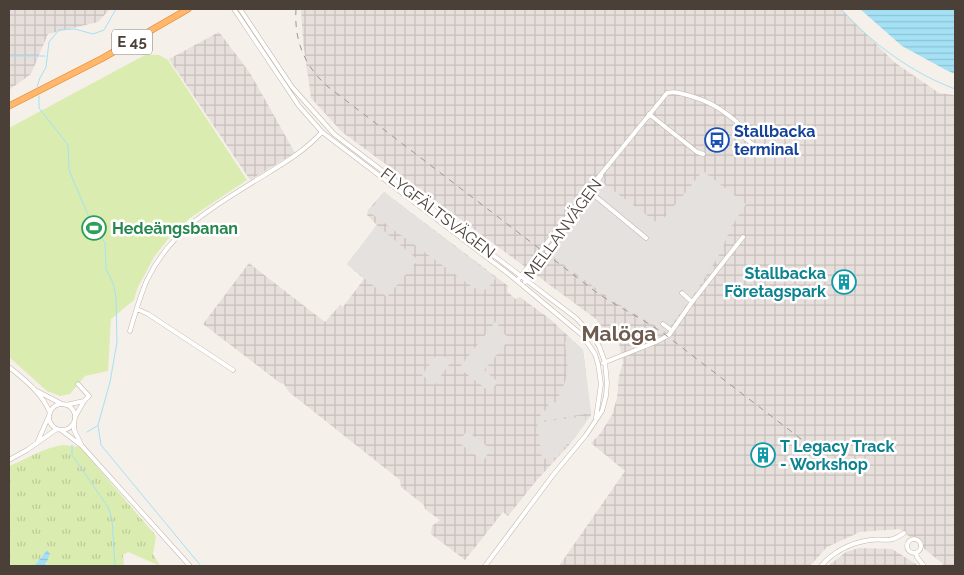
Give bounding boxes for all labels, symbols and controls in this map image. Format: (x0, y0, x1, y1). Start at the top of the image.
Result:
road number: E 45 (112, 30, 152, 54)
place label: Stallbacka terminal (734, 122, 815, 159)
bus stop icon: Stallbacka terminal (704, 127, 730, 153)
street label: FLYGFÄLTSVÄGEN (377, 163, 499, 262)
street label: MELLANVÄGEN (519, 174, 606, 283)
sports icon: Hedeängsbanan (81, 215, 107, 241)
place label: Hedeängsbanan (112, 219, 238, 238)
place label: Stallbacka Företagspark (724, 264, 826, 301)
building icon: Stallbacka Företagspark (831, 269, 857, 295)
district label: Malöga (582, 321, 656, 346)
place label: T Legacy Track - Workshop (780, 437, 895, 474)
building icon: T Legacy Track - Workshop (750, 442, 776, 468)

